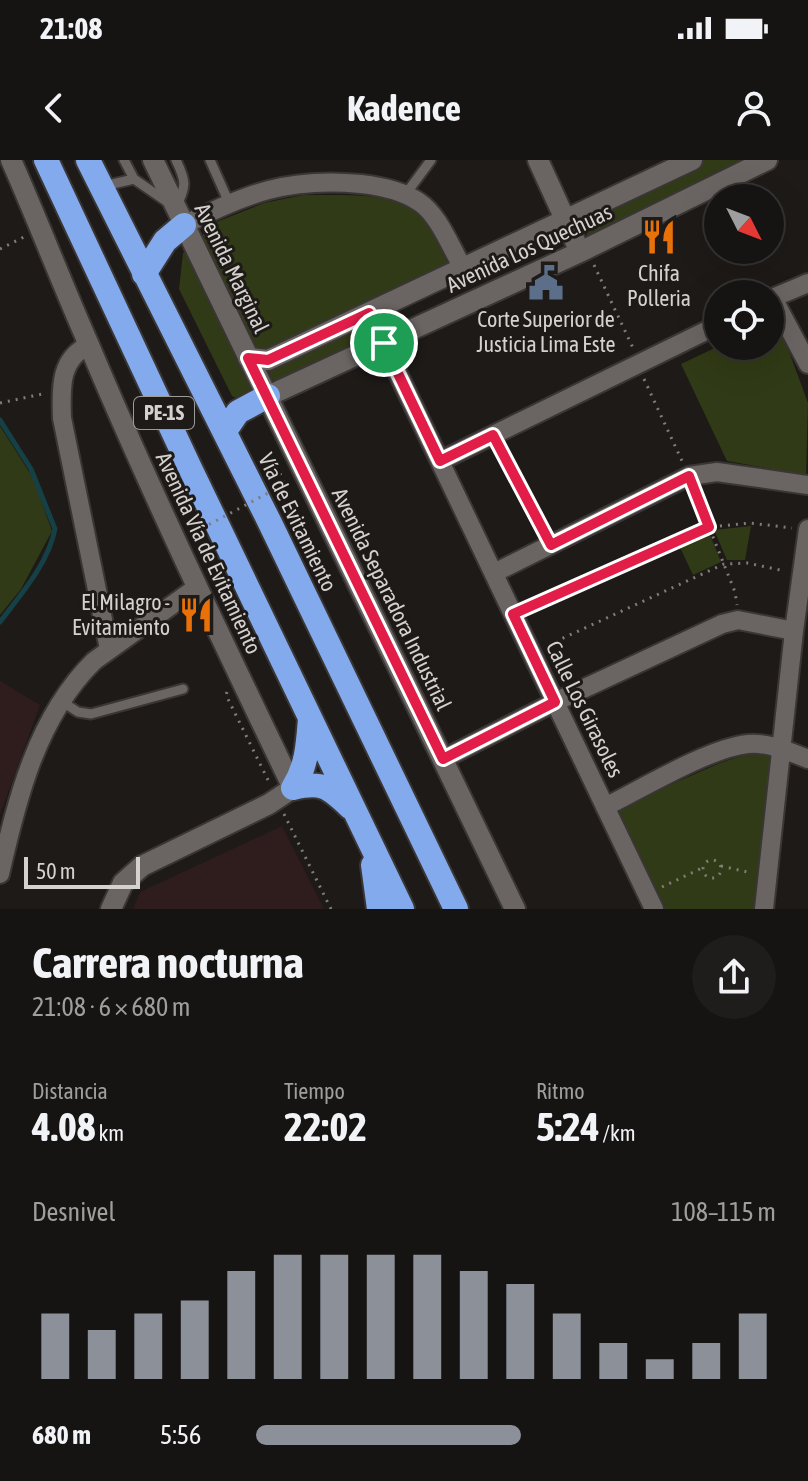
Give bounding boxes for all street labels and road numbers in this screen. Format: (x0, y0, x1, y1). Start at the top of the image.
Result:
street label: Avenida Los Quechuas (442, 198, 616, 298)
street label: Avenida Marginal (189, 199, 275, 337)
road number: PE-1S (134, 397, 194, 429)
street label: Avenida Vía de Evitamiento (151, 448, 267, 658)
street label: Vía de Evitamiento (253, 449, 343, 595)
street label: Avenida Separadora Industrial (327, 484, 457, 715)
street label: Calle Los Girasoles (541, 636, 629, 782)

